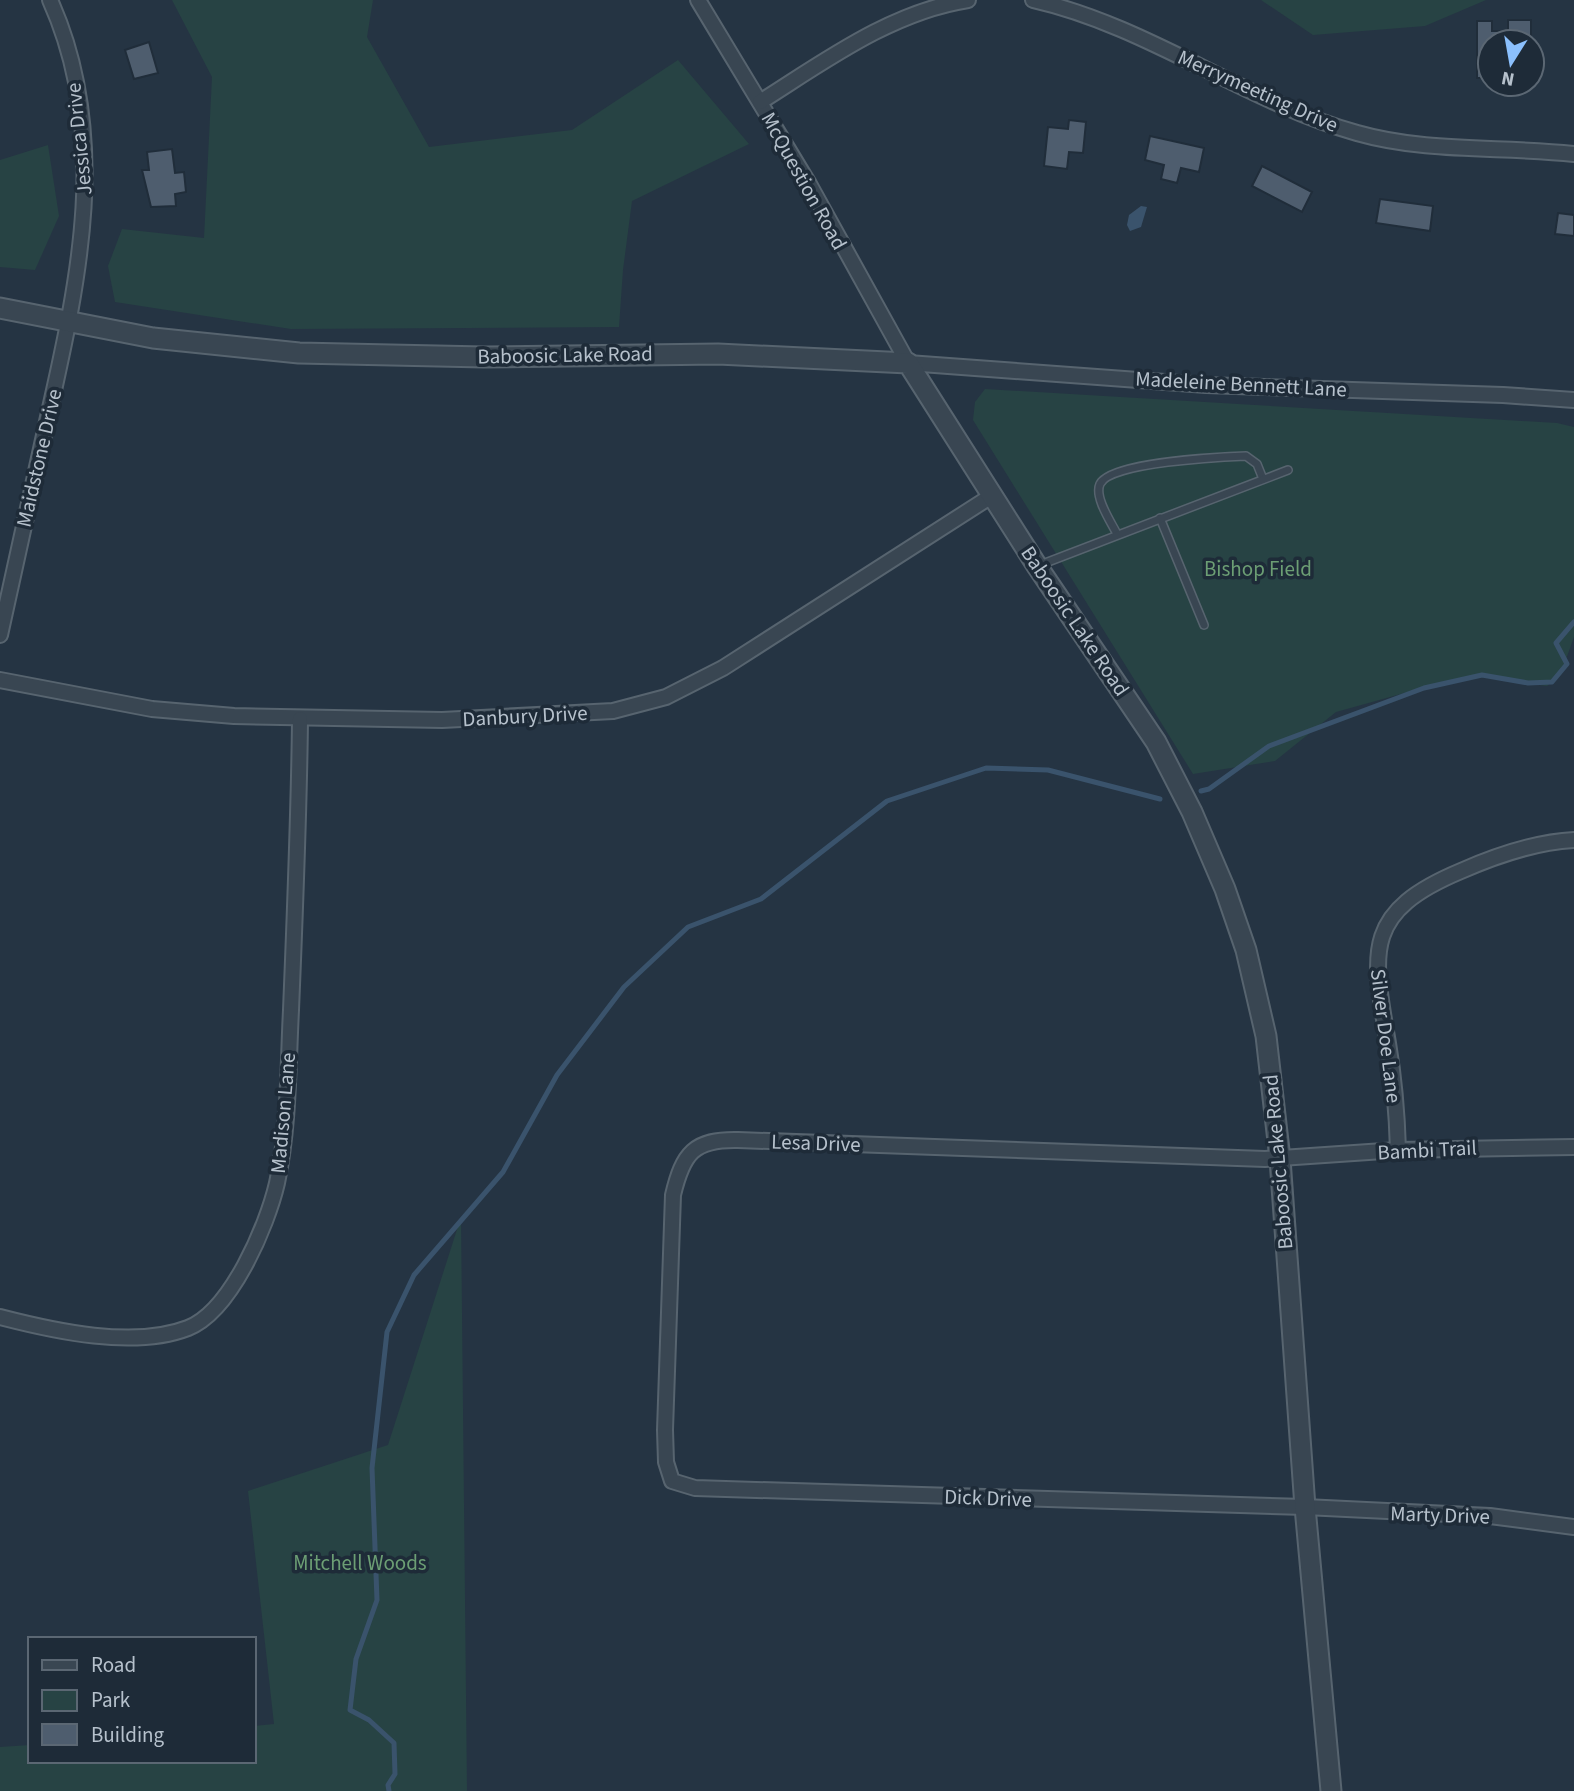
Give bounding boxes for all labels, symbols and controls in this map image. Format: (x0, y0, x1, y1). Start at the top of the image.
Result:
north arrow (1476, 28, 1546, 98)
street label: Merrymeeting Drive (1173, 42, 1343, 140)
text: N (1499, 64, 1517, 93)
street label: Jessica Drive (58, 81, 100, 197)
street label: McQuestion Road (754, 107, 854, 255)
street label: Baboosic Lake Road (477, 338, 653, 372)
street label: Madeleine Bennett Lane (1135, 363, 1347, 405)
street label: Maidstone Drive (9, 386, 69, 530)
street label: Baboosic Lake Road (1013, 540, 1137, 702)
park label: Bishop Field (1204, 554, 1312, 584)
street label: Danbury Drive (462, 698, 588, 734)
street label: Silver Doe Lane (1363, 967, 1409, 1105)
street label: Madison Lane (263, 1051, 303, 1175)
street label: Baboosic Lake Road (1255, 1073, 1301, 1251)
street label: Lesa Drive (771, 1126, 861, 1160)
street label: Bambi Trail (1377, 1132, 1477, 1168)
street label: Dick Drive (944, 1481, 1032, 1515)
street label: Marty Drive (1390, 1498, 1490, 1532)
park label: Mitchell Woods (293, 1548, 427, 1578)
legend (28, 1637, 256, 1763)
text: Road (91, 1650, 136, 1680)
text: Park (91, 1685, 131, 1715)
text: Building (91, 1720, 165, 1750)

